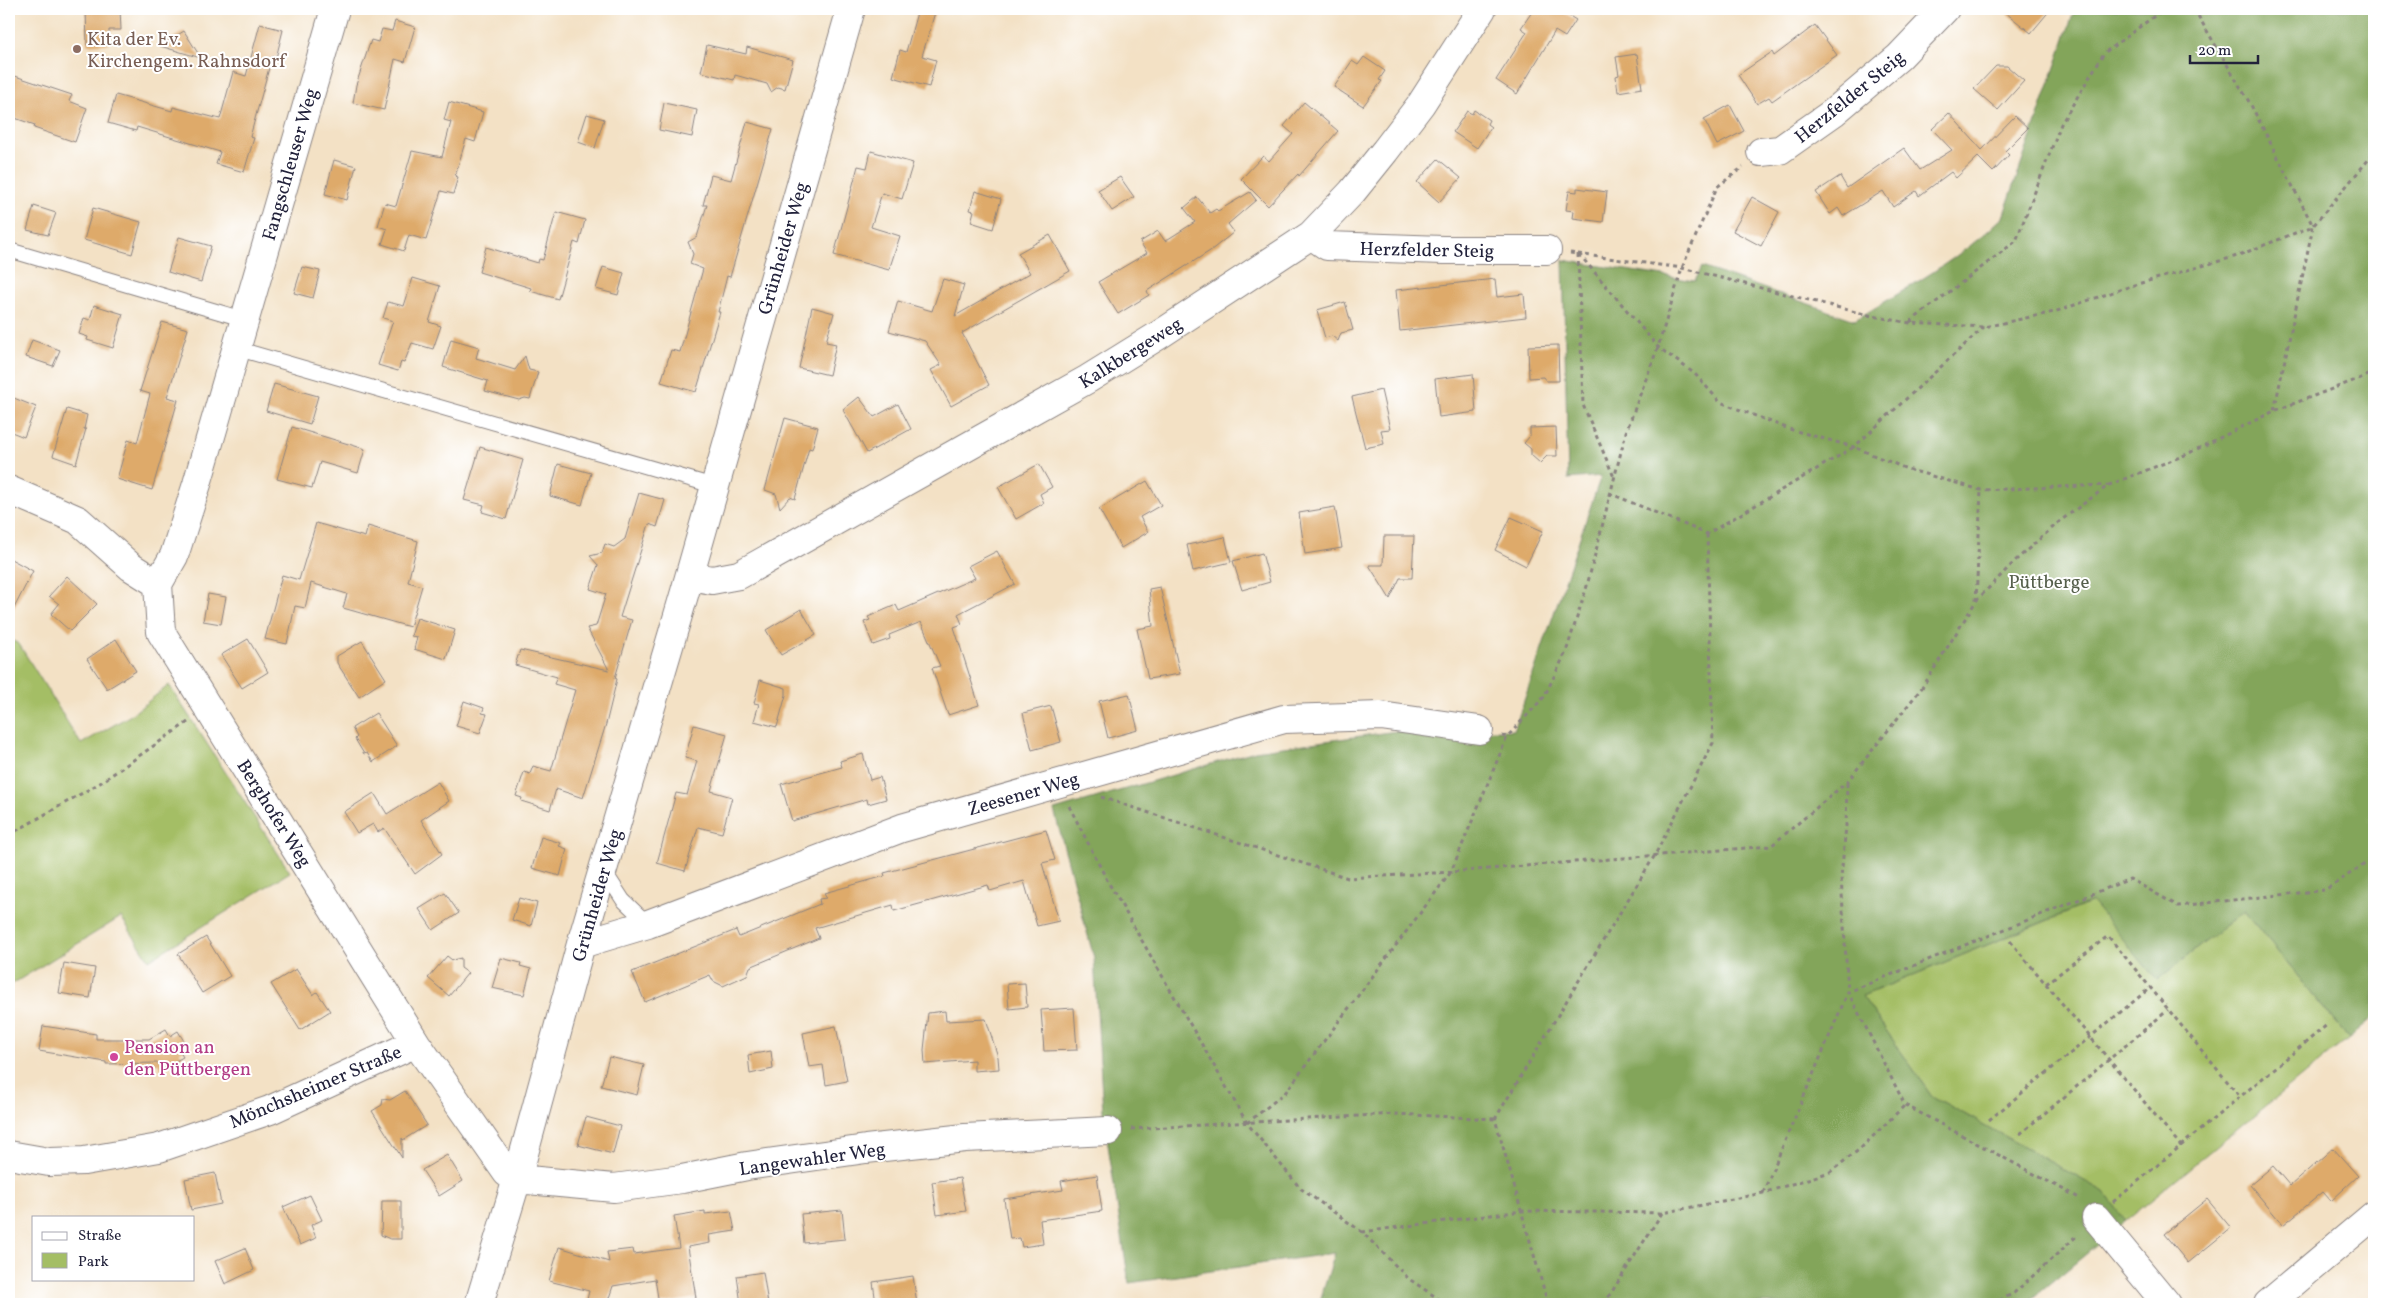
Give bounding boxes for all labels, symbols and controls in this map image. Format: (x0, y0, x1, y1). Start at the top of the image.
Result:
place label: Kita der Ev. Kirchengem. Rahnsdorf (87, 27, 287, 75)
scale bar (2190, 32, 2258, 64)
text: 20 m (2198, 41, 2231, 62)
marker: Kita der Ev. Kirchengem. Rahnsdorf (71, 43, 83, 55)
street label: Herzfelder Steig (1790, 45, 1911, 150)
street label: Fangschleuser Weg (257, 85, 325, 244)
street label: Grünheider Weg (753, 179, 815, 318)
street label: Herzfelder Steig (1359, 237, 1495, 265)
street label: Kalkbergeweg (1074, 312, 1188, 396)
park label: Püttberge (2009, 570, 2089, 596)
street label: Berghofer Weg (230, 755, 317, 873)
street label: Zeesener Weg (965, 767, 1082, 823)
street label: Grünheider Weg (567, 826, 629, 965)
place label: Pension an den Püttbergen (124, 1035, 251, 1083)
street label: Mönchsheimer Straße (226, 1040, 406, 1136)
marker: Pension an den Püttbergen (108, 1051, 120, 1063)
street label: Langewahler Weg (737, 1137, 887, 1183)
legend (32, 1216, 195, 1280)
text: Straße (78, 1226, 121, 1247)
text: Park (78, 1252, 109, 1273)

